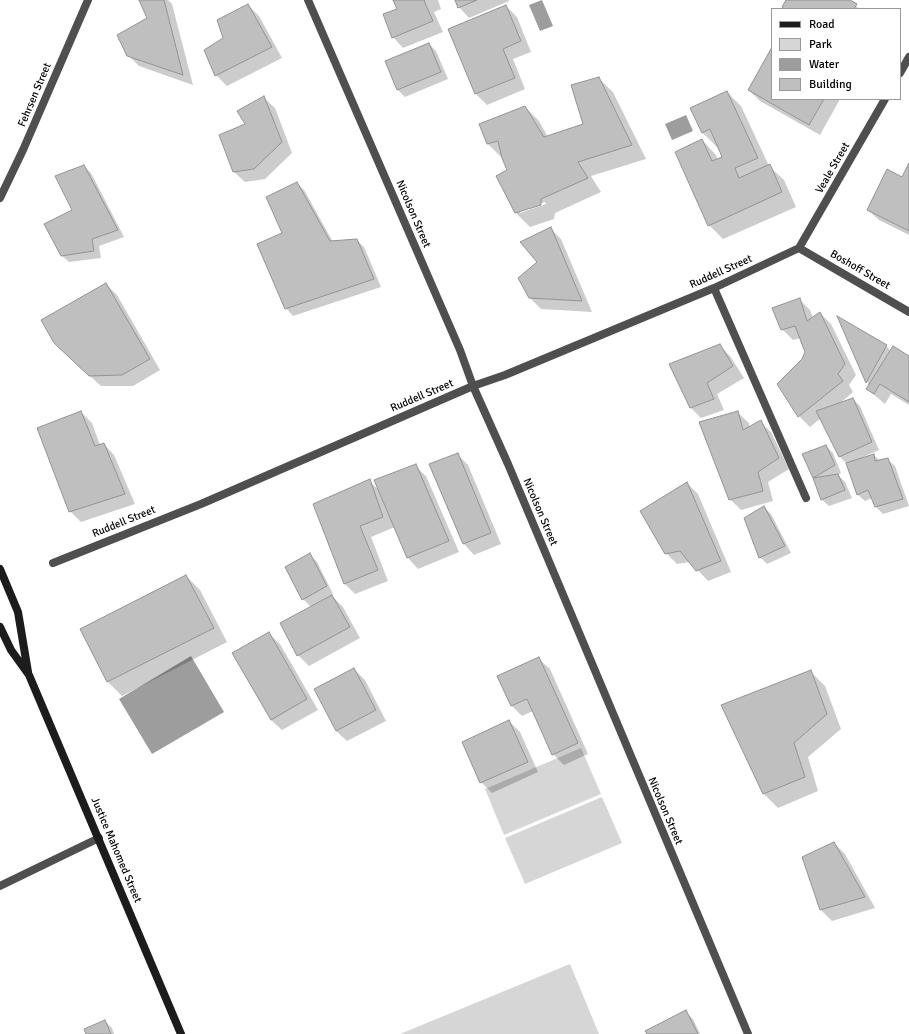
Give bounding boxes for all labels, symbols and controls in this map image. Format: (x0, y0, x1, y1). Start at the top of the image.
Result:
legend (771, 8, 901, 100)
text: Road (809, 17, 835, 32)
text: Park (809, 37, 832, 52)
text: Water (809, 57, 839, 72)
street label: Fehrsen Street (16, 61, 54, 129)
text: Building (809, 77, 852, 92)
street label: Veale Street (813, 140, 853, 196)
street label: Nicolson Street (393, 178, 433, 250)
street label: Boshoff Street (828, 248, 892, 292)
street label: Ruddell Street (688, 252, 754, 292)
street label: Ruddell Street (389, 377, 455, 415)
street label: Nicolson Street (520, 476, 560, 548)
street label: Ruddell Street (90, 503, 158, 541)
street label: Nicolson Street (645, 775, 685, 847)
street label: Justice Mahomed Street (88, 795, 144, 905)

